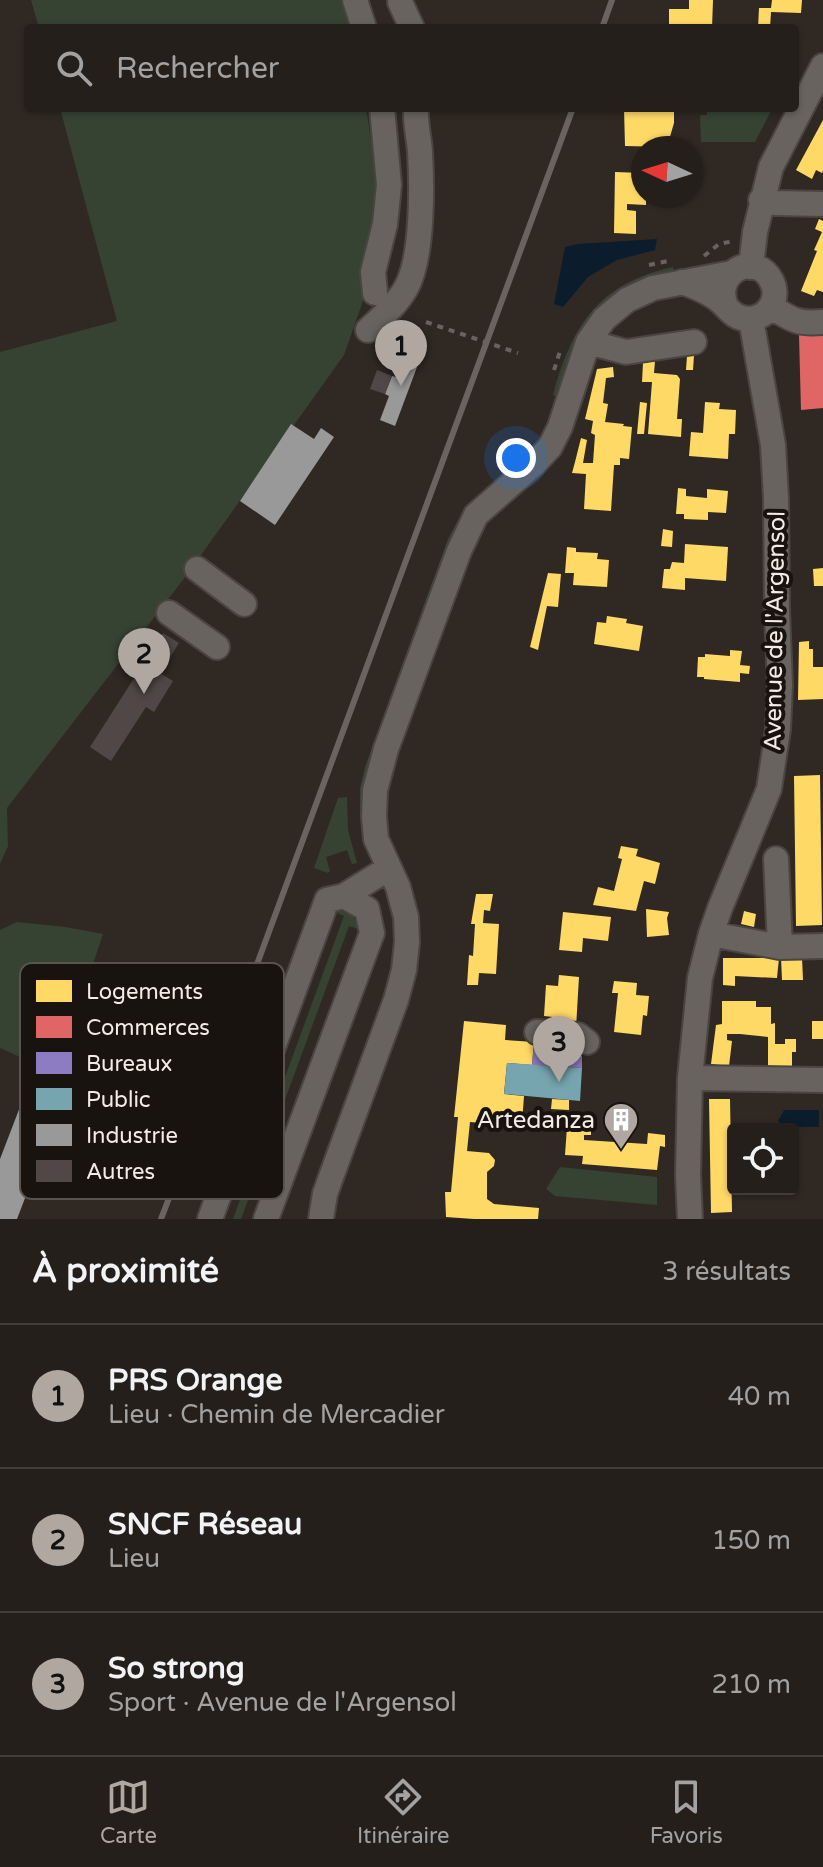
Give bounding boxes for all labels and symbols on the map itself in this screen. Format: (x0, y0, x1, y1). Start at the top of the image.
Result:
north arrow (631, 136, 703, 208)
pin: 1 (375, 320, 427, 386)
your location (496, 438, 536, 478)
street label: Avenue de l'Argensol (758, 511, 792, 751)
pin: 2 (118, 628, 170, 694)
legend (20, 963, 284, 1199)
text: Logements (86, 979, 203, 1005)
text: Commerces (86, 1015, 210, 1041)
pin: 3 (533, 1016, 585, 1082)
text: Bureaux (86, 1051, 172, 1077)
text: Public (86, 1087, 151, 1113)
building icon: Artedanza (602, 1101, 640, 1151)
place label: Artedanza (477, 1106, 595, 1135)
text: Industrie (86, 1123, 178, 1149)
text: Autres (86, 1159, 155, 1185)

